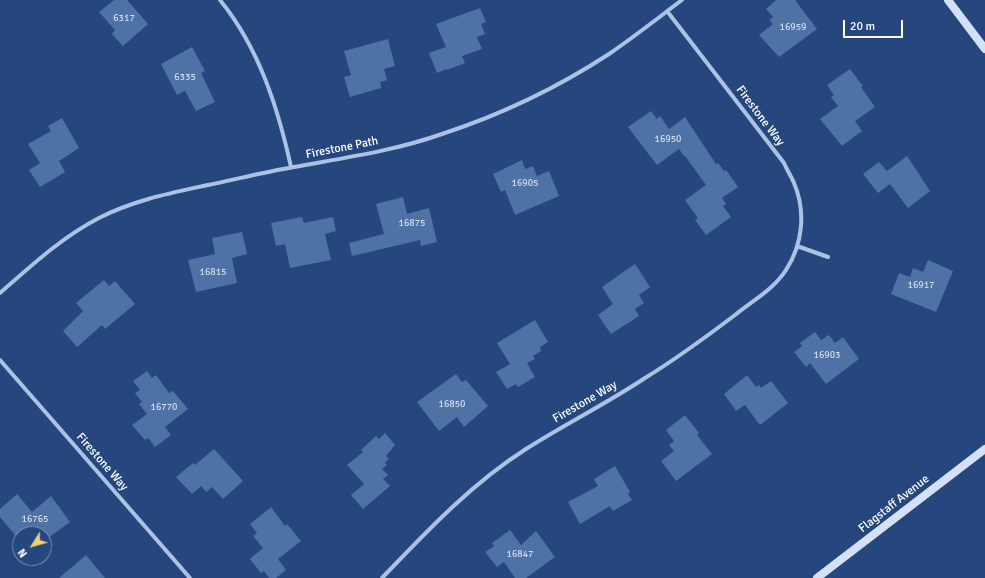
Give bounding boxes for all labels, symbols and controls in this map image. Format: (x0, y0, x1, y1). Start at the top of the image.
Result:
house number: 6317 (113, 12, 135, 24)
scale bar (845, 12, 905, 38)
text: 20 m (850, 19, 875, 34)
house number: 16959 (780, 21, 806, 33)
house number: 6335 (174, 71, 196, 83)
street label: Firestone Way (733, 83, 787, 149)
house number: 16950 (655, 133, 681, 145)
street label: Firestone Path (304, 134, 380, 162)
house number: 16905 (512, 177, 538, 189)
house number: 16875 (399, 217, 425, 229)
house number: 16815 (200, 266, 226, 278)
house number: 16917 (908, 279, 934, 291)
house number: 16903 (814, 349, 840, 361)
street label: Firestone Way (550, 378, 620, 426)
house number: 16850 (439, 398, 465, 410)
house number: 16770 (151, 401, 177, 413)
street label: Firestone Way (73, 430, 131, 494)
street label: Flagstaff Avenue (856, 472, 932, 536)
house number: 16765 (22, 513, 48, 525)
north arrow (12, 526, 52, 566)
text: N (15, 546, 30, 560)
house number: 16847 (507, 548, 533, 560)

